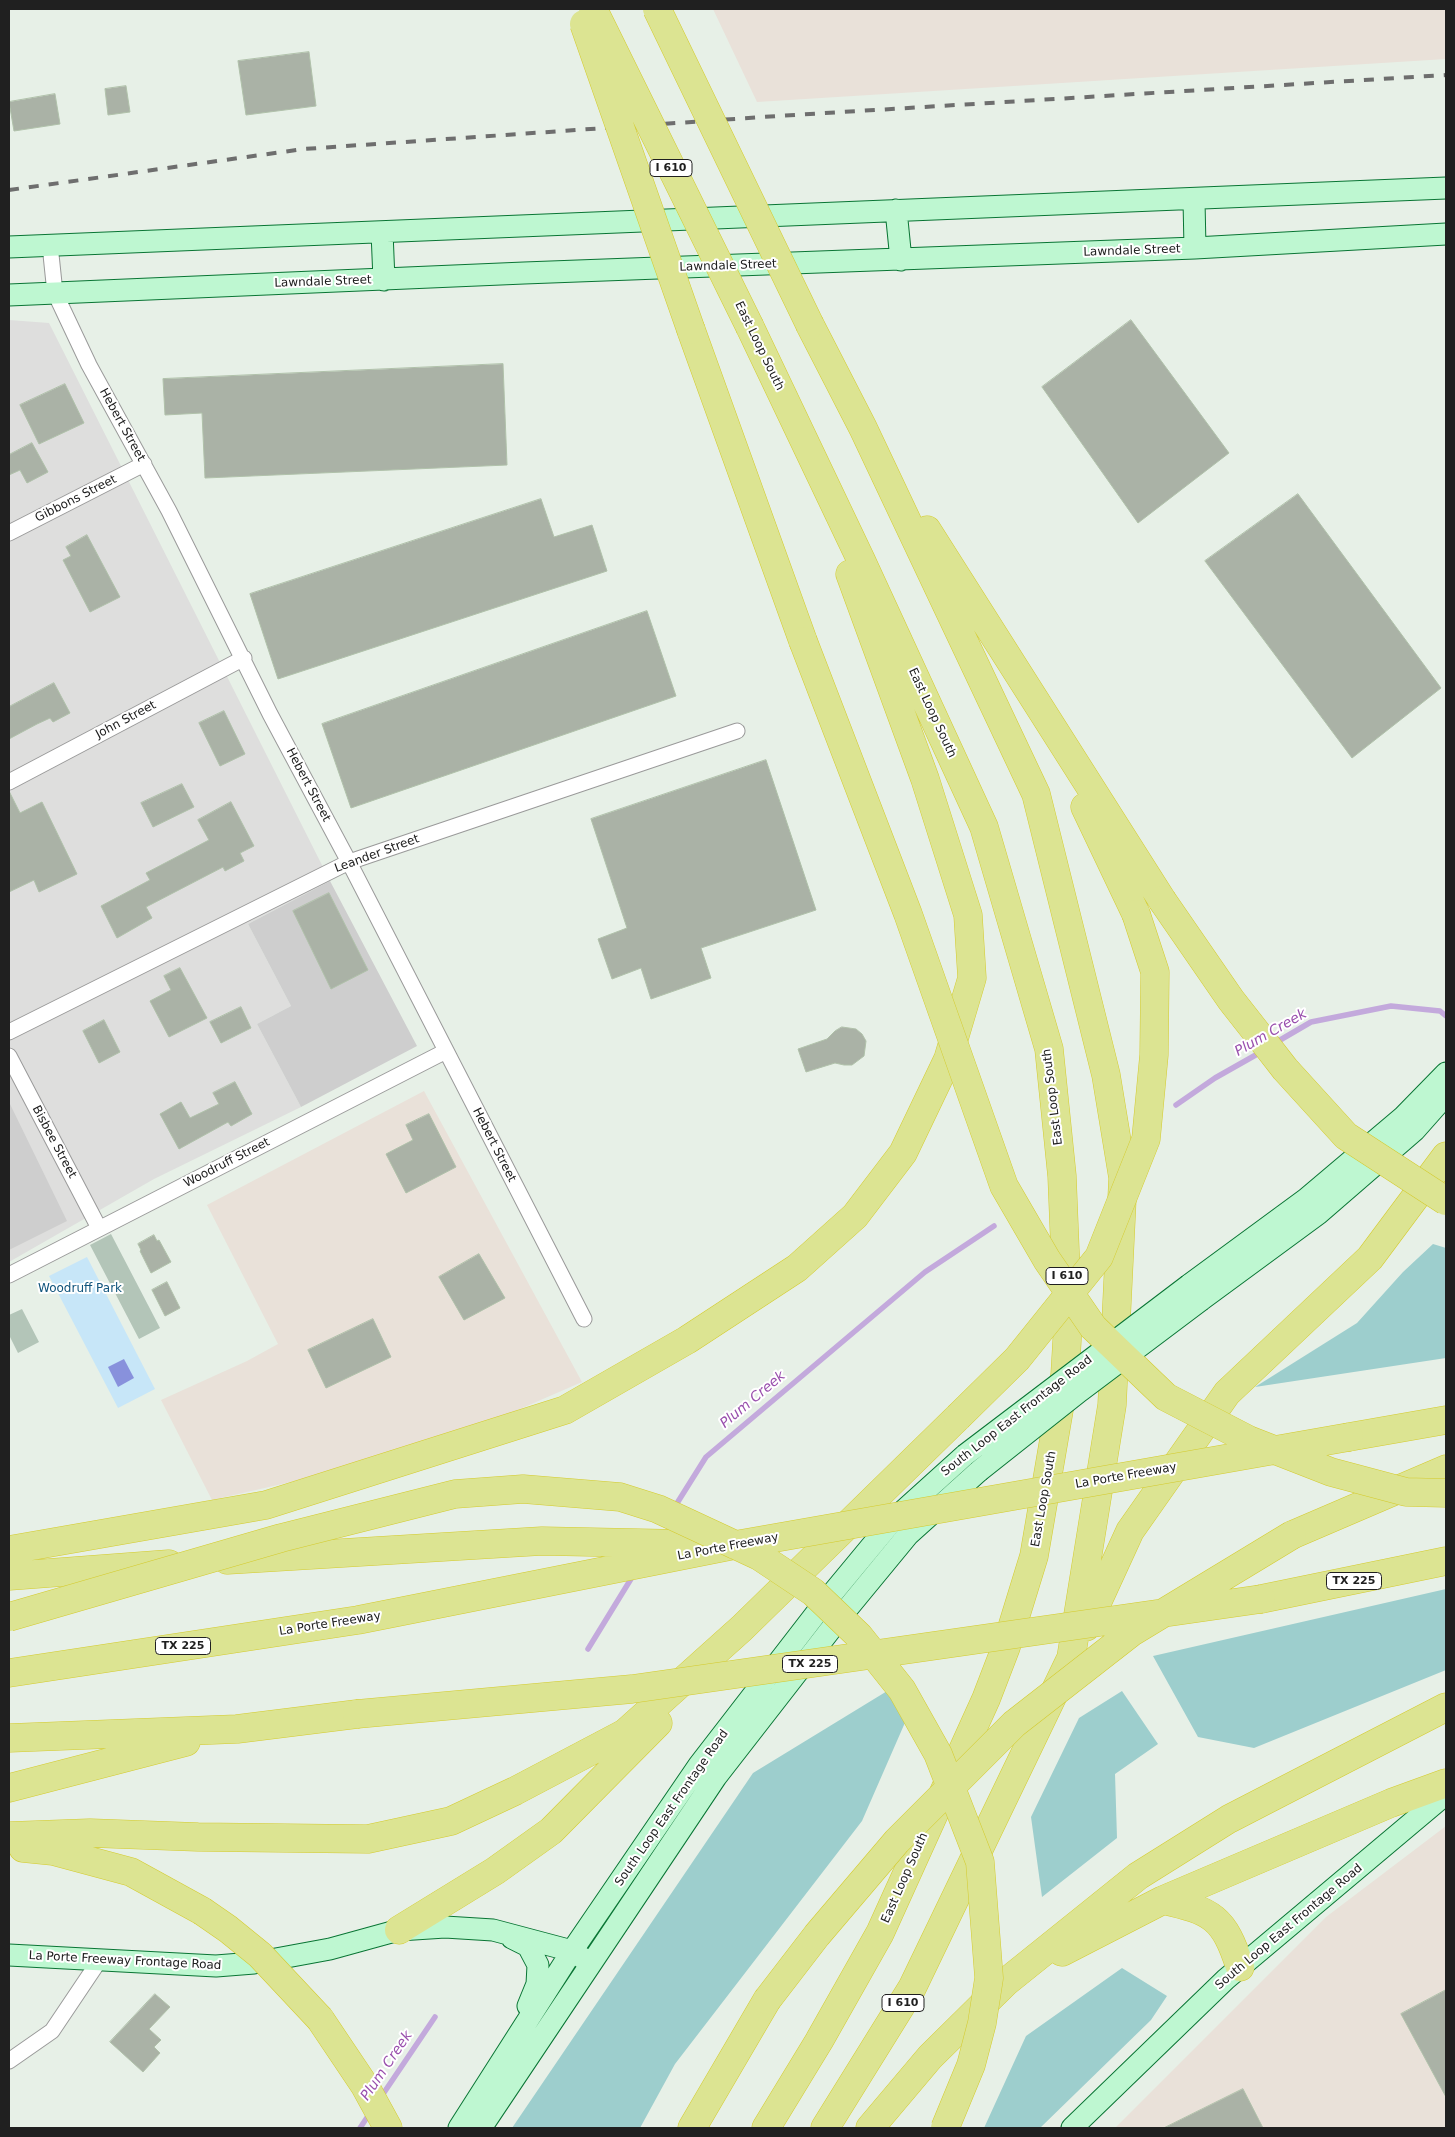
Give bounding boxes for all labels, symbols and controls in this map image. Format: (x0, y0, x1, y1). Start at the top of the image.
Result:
road number: I 610 (650, 160, 692, 177)
street label: Lawndale Street (1083, 242, 1181, 260)
street label: Lawndale Street (679, 257, 777, 275)
street label: Lawndale Street (274, 273, 372, 291)
street label: East Loop South (731, 299, 787, 393)
street label: Hebert Street (96, 386, 148, 464)
street label: Gibbons Street (33, 472, 119, 526)
street label: East Loop South (905, 666, 959, 760)
street label: John Street (93, 698, 159, 742)
street label: Hebert Street (283, 746, 333, 824)
street label: Leander Street (333, 832, 421, 876)
water label: Plum Creek (1232, 1006, 1310, 1060)
street label: East Loop South (1040, 1048, 1066, 1146)
street label: Bisbee Street (29, 1103, 79, 1181)
street label: Hebert Street (469, 1106, 519, 1184)
street label: Woodruff Street (182, 1135, 272, 1191)
road number: I 610 (1046, 1268, 1088, 1284)
park label: Woodruff Park (38, 1282, 122, 1296)
street label: South Loop East Frontage Road (939, 1353, 1095, 1479)
water label: Plum Creek (717, 1368, 789, 1432)
street label: East Loop South (1028, 1450, 1060, 1548)
street label: La Porte Freeway (1074, 1460, 1178, 1492)
street label: La Porte Freeway (676, 1530, 780, 1564)
road number: TX 225 (1326, 1572, 1382, 1590)
street label: La Porte Freeway (278, 1609, 382, 1639)
road number: TX 225 (156, 1638, 210, 1654)
road number: TX 225 (782, 1656, 838, 1672)
street label: South Loop East Frontage Road (612, 1727, 732, 1889)
street label: East Loop South (879, 1831, 931, 1925)
street label: South Loop East Frontage Road (1213, 1861, 1365, 1993)
street label: La Porte Freeway Frontage Road (28, 1949, 222, 1973)
road number: I 610 (882, 1995, 924, 2012)
water label: Plum Creek (358, 2028, 416, 2104)

